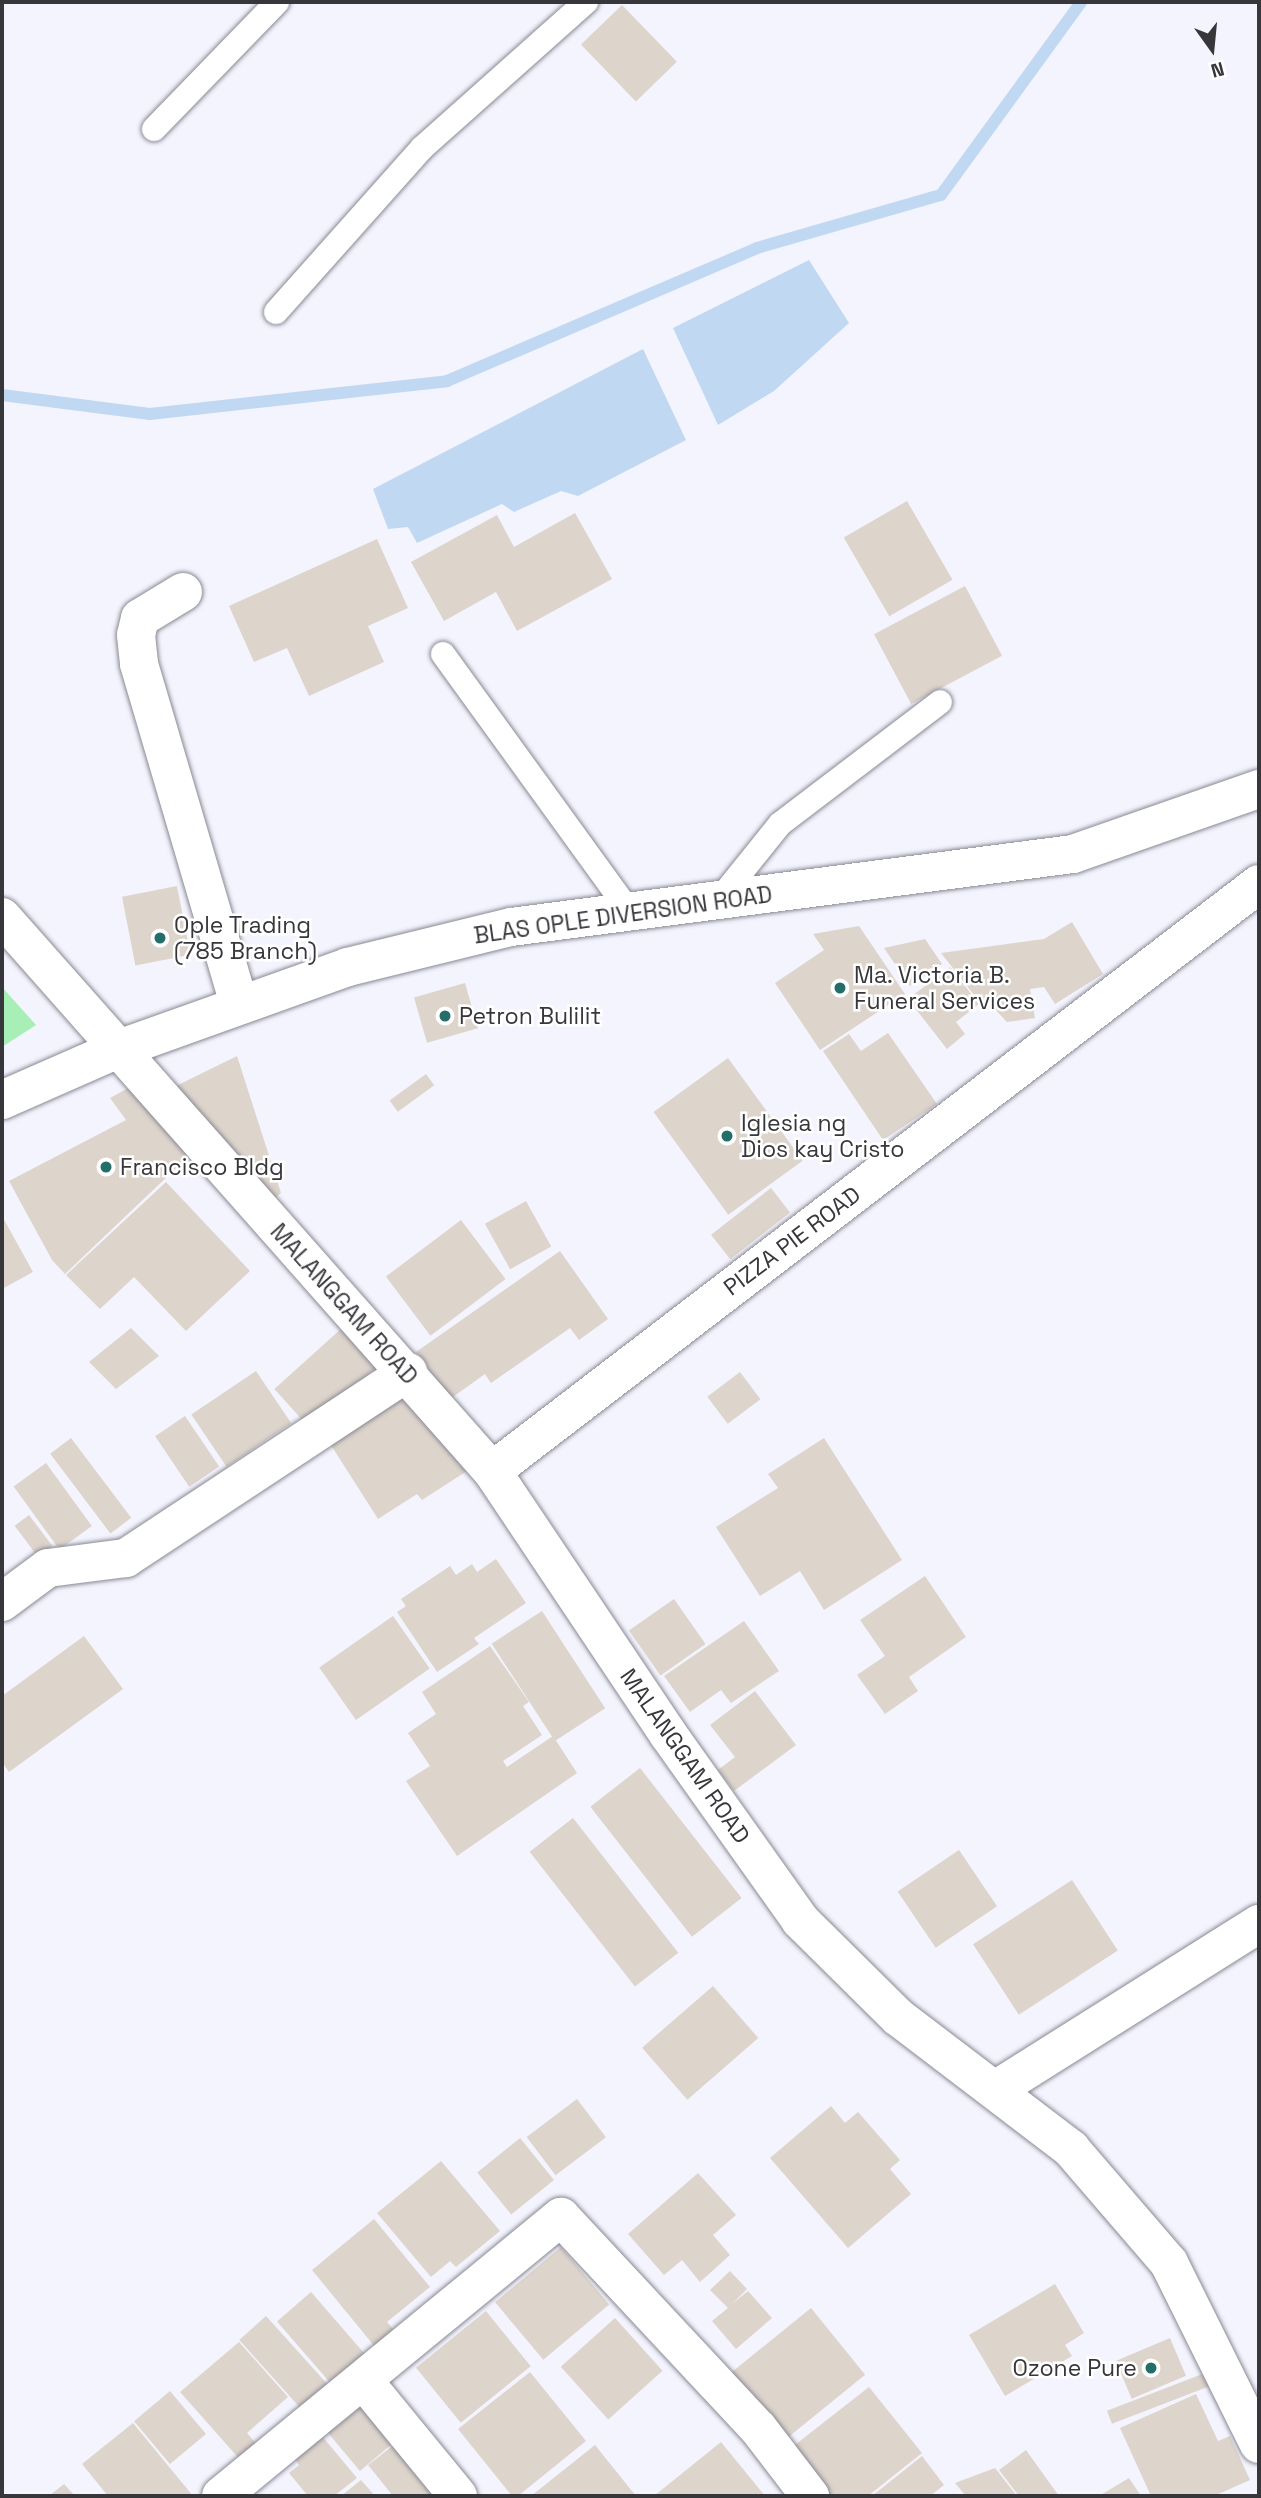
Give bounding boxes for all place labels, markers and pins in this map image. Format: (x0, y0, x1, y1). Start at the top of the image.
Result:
place label: Ople Trading (785 Branch) (174, 911, 317, 965)
marker: Ople Trading (785 Branch) (152, 930, 168, 946)
place label: Ma. Victoria B. Funeral Services (854, 961, 1035, 1015)
marker: Ma. Victoria B. Funeral Services (832, 980, 848, 996)
place label: Petron Bulilit (459, 1002, 601, 1030)
marker: Petron Bulilit (437, 1008, 453, 1024)
place label: Iglesia ng Dios kay Cristo (741, 1109, 904, 1163)
marker: Iglesia ng Dios kay Cristo (719, 1128, 735, 1144)
place label: Francisco Bldg (120, 1153, 284, 1181)
marker: Francisco Bldg (98, 1159, 114, 1175)
place label: Ozone Pure (1012, 2354, 1137, 2382)
marker: Ozone Pure (1143, 2360, 1159, 2376)

